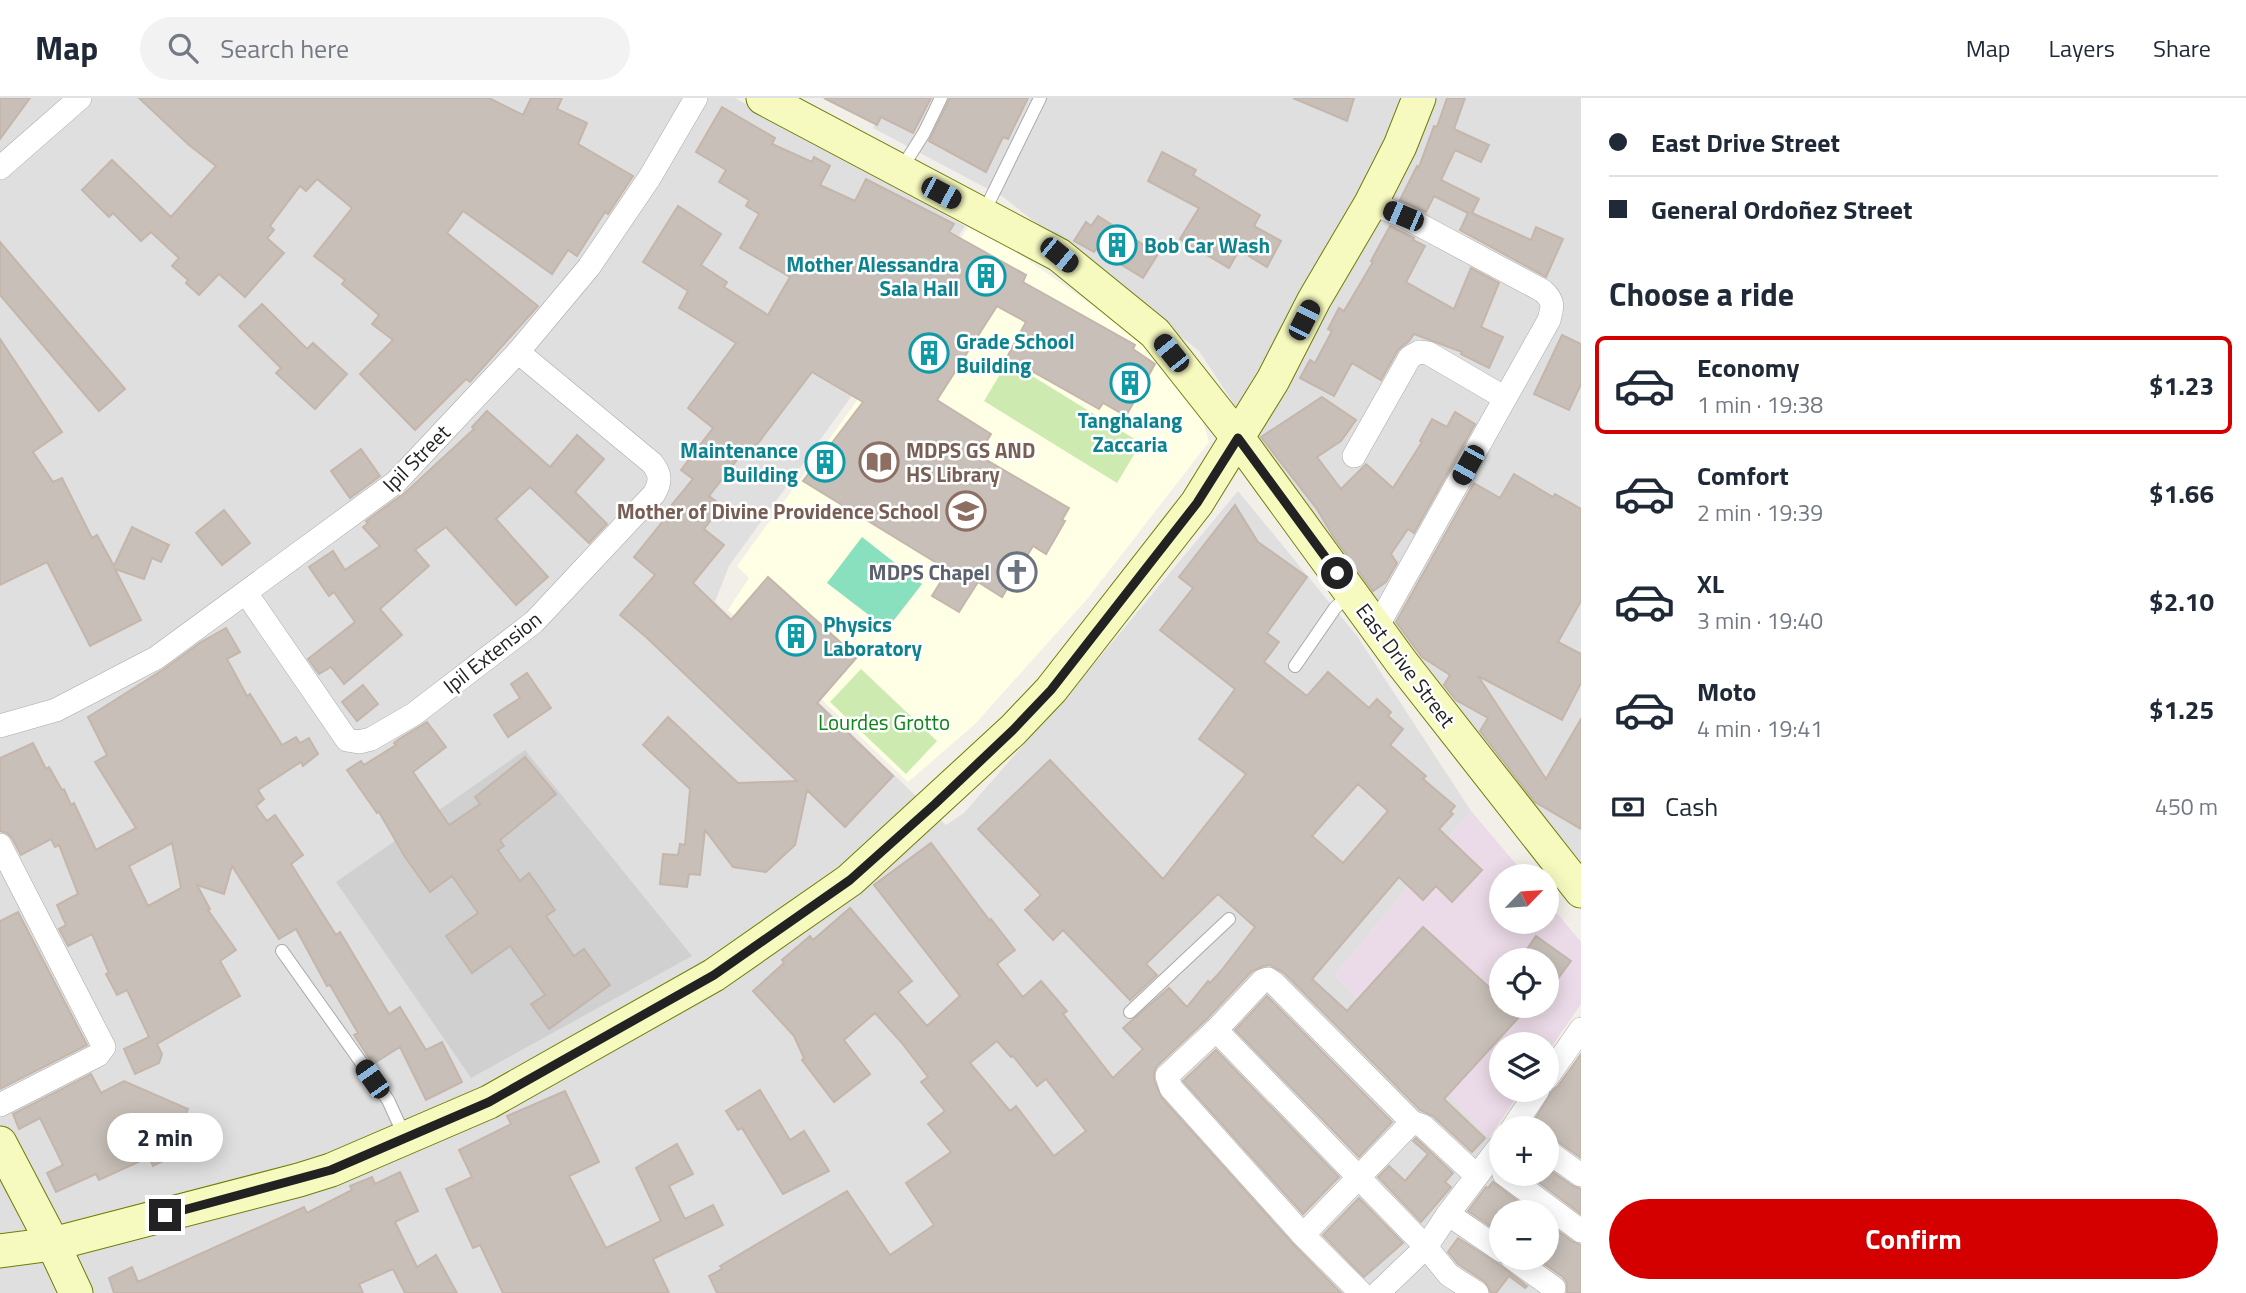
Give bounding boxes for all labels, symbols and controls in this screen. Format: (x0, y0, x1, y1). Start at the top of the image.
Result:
search box (140, 17, 630, 80)
text: Map (35, 23, 98, 73)
icon: search (164, 29, 202, 67)
text: Search here (220, 29, 349, 68)
text: Map (1966, 30, 2011, 66)
text: Layers (2049, 30, 2115, 66)
text: Share (2153, 30, 2211, 66)
text: East Drive Street (1651, 123, 1840, 162)
car (918, 174, 965, 212)
text: General Ordoñez Street (1651, 190, 1913, 229)
car (1380, 198, 1427, 234)
building icon: Bob Car Wash (1096, 224, 1138, 266)
place label: Bob Car Wash (1144, 229, 1270, 261)
car (1037, 234, 1082, 276)
place label: Mother Alessandra Sala Hall (786, 248, 959, 304)
building icon: Mother Alessandra Sala Hall (965, 255, 1007, 297)
text: Choose a ride (1609, 270, 1794, 318)
car (1286, 297, 1323, 343)
place label: Grade School Building (956, 325, 1075, 381)
car (1150, 330, 1193, 376)
building icon: Grade School Building (908, 332, 950, 374)
text: Economy (1697, 348, 1799, 387)
icon: car (1613, 354, 1676, 417)
building icon: Tanghalang Zaccaria (1109, 362, 1151, 404)
text: $1.23 (2149, 366, 2214, 405)
text: 1 min · 19:38 (1697, 387, 1823, 422)
place label: Tanghalang Zaccaria (1078, 404, 1182, 460)
street label: Ipil Street (375, 416, 458, 499)
place label: Maintenance Building (680, 434, 798, 490)
place label: MDPS GS AND HS Library (906, 434, 1035, 490)
building icon: Maintenance Building (804, 441, 846, 483)
library icon: MDPS GS AND HS Library (858, 441, 900, 483)
car (1449, 442, 1488, 488)
text: Comfort (1697, 456, 1789, 495)
icon: car (1613, 462, 1676, 525)
text: $1.66 (2149, 474, 2214, 513)
school or university icon: Mother of Divine Providence School (945, 490, 987, 532)
place label: Mother of Divine Providence School (617, 495, 939, 527)
text: 2 min · 19:39 (1697, 495, 1823, 530)
church icon: MDPS Chapel (996, 551, 1038, 593)
place label: MDPS Chapel (869, 556, 990, 588)
route start (1321, 557, 1353, 589)
text: XL (1697, 564, 1724, 603)
icon: car (1613, 570, 1676, 633)
text: $2.10 (2149, 582, 2214, 621)
street label: East Drive Street (1349, 596, 1464, 734)
street label: Ipil Extension (436, 603, 548, 701)
text: 3 min · 19:40 (1697, 603, 1823, 638)
place label: Physics Laboratory (823, 608, 922, 664)
building icon: Physics Laboratory (775, 615, 817, 657)
text: Moto (1697, 672, 1756, 711)
icon: car (1613, 678, 1676, 741)
text: $1.25 (2149, 690, 2214, 729)
park label: Lourdes Grotto (818, 706, 950, 738)
text: 4 min · 19:41 (1697, 711, 1823, 746)
text: Cash (1665, 787, 1718, 826)
icon: cash (1609, 788, 1647, 826)
text: 450 m (2155, 789, 2218, 824)
north arrow (1489, 864, 1559, 934)
map controls (1489, 864, 1559, 1270)
button: locate (1489, 948, 1559, 1018)
button: layers (1489, 1032, 1559, 1102)
car (352, 1056, 393, 1102)
callout: 2 min (107, 1114, 223, 1162)
button: + (1489, 1116, 1559, 1186)
text: 2 min (137, 1120, 193, 1155)
route end (149, 1199, 181, 1231)
button: Confirm (1609, 1199, 2218, 1279)
button: − (1489, 1200, 1559, 1270)

